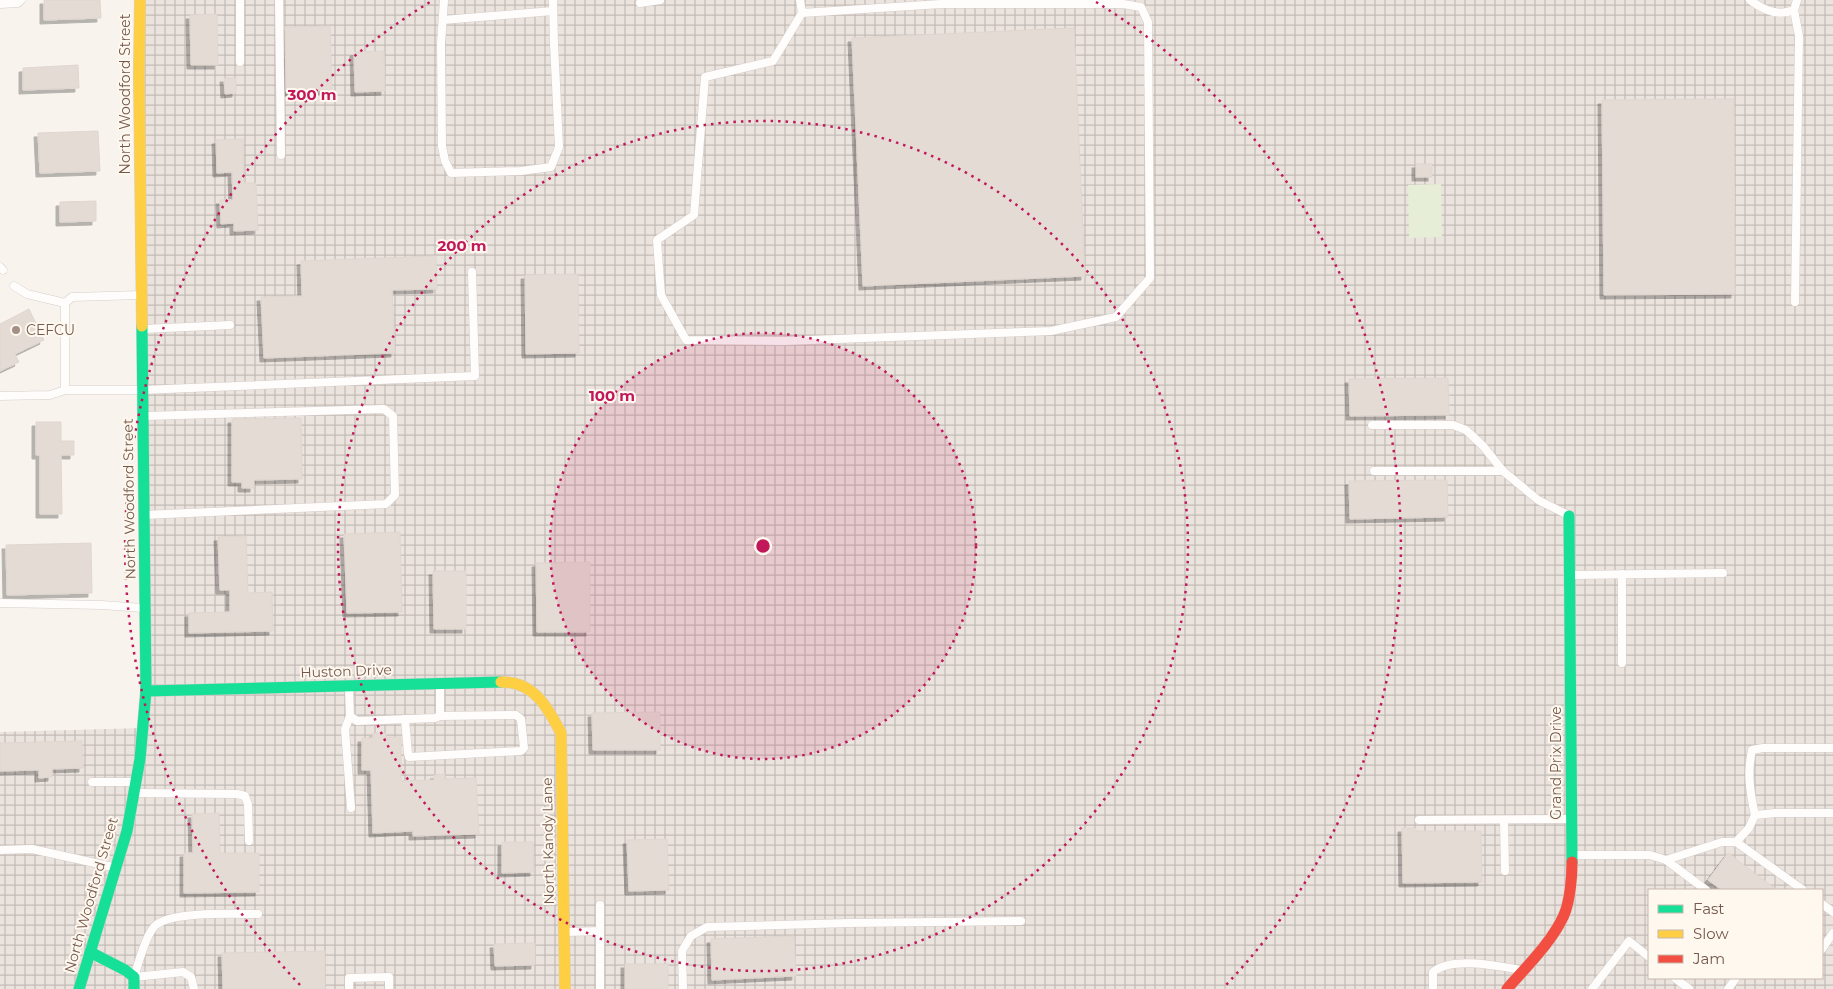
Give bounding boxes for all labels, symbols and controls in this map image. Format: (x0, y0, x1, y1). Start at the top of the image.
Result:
street label: North Woodford Street (116, 13, 134, 174)
text: 300 m (286, 85, 337, 104)
text: 200 m (437, 236, 487, 255)
place label: CEFCU (26, 321, 75, 339)
marker: CEFCU (10, 324, 22, 336)
text: 100 m (589, 386, 635, 405)
street label: North Woodford Street (119, 418, 139, 580)
centre of rings (754, 537, 772, 555)
street label: Huston Drive (300, 660, 392, 682)
street label: Grand Prix Drive (1547, 706, 1565, 820)
street label: North Kandy Lane (538, 777, 558, 905)
street label: North Woodford Street (60, 815, 122, 975)
legend (1648, 889, 1823, 979)
text: Fast (1693, 899, 1724, 918)
text: Slow (1693, 924, 1729, 943)
text: Jam (1692, 949, 1725, 968)

